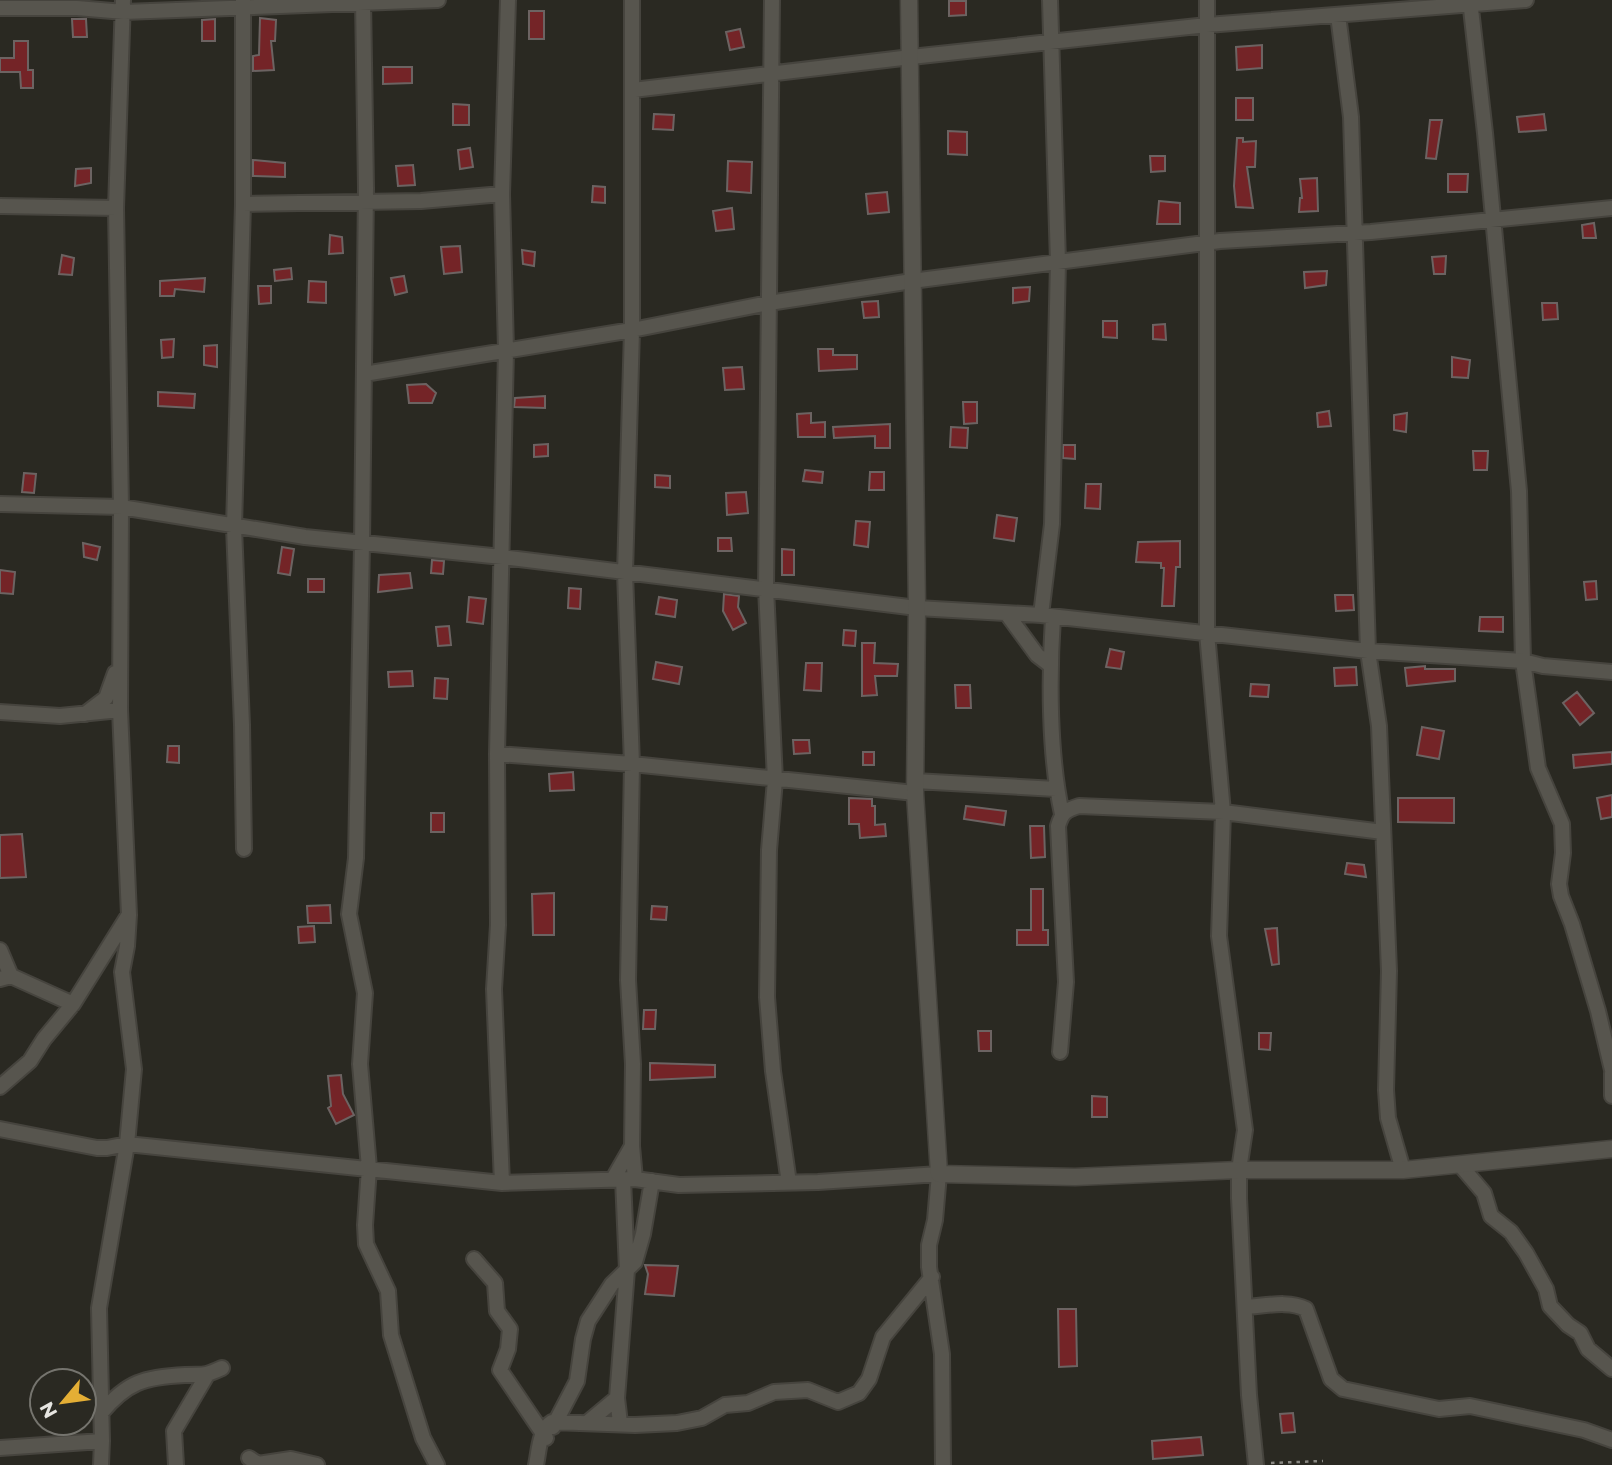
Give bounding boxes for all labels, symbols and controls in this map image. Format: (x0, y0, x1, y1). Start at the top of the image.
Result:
north arrow (28, 1367, 98, 1437)
text: N (35, 1398, 62, 1422)

